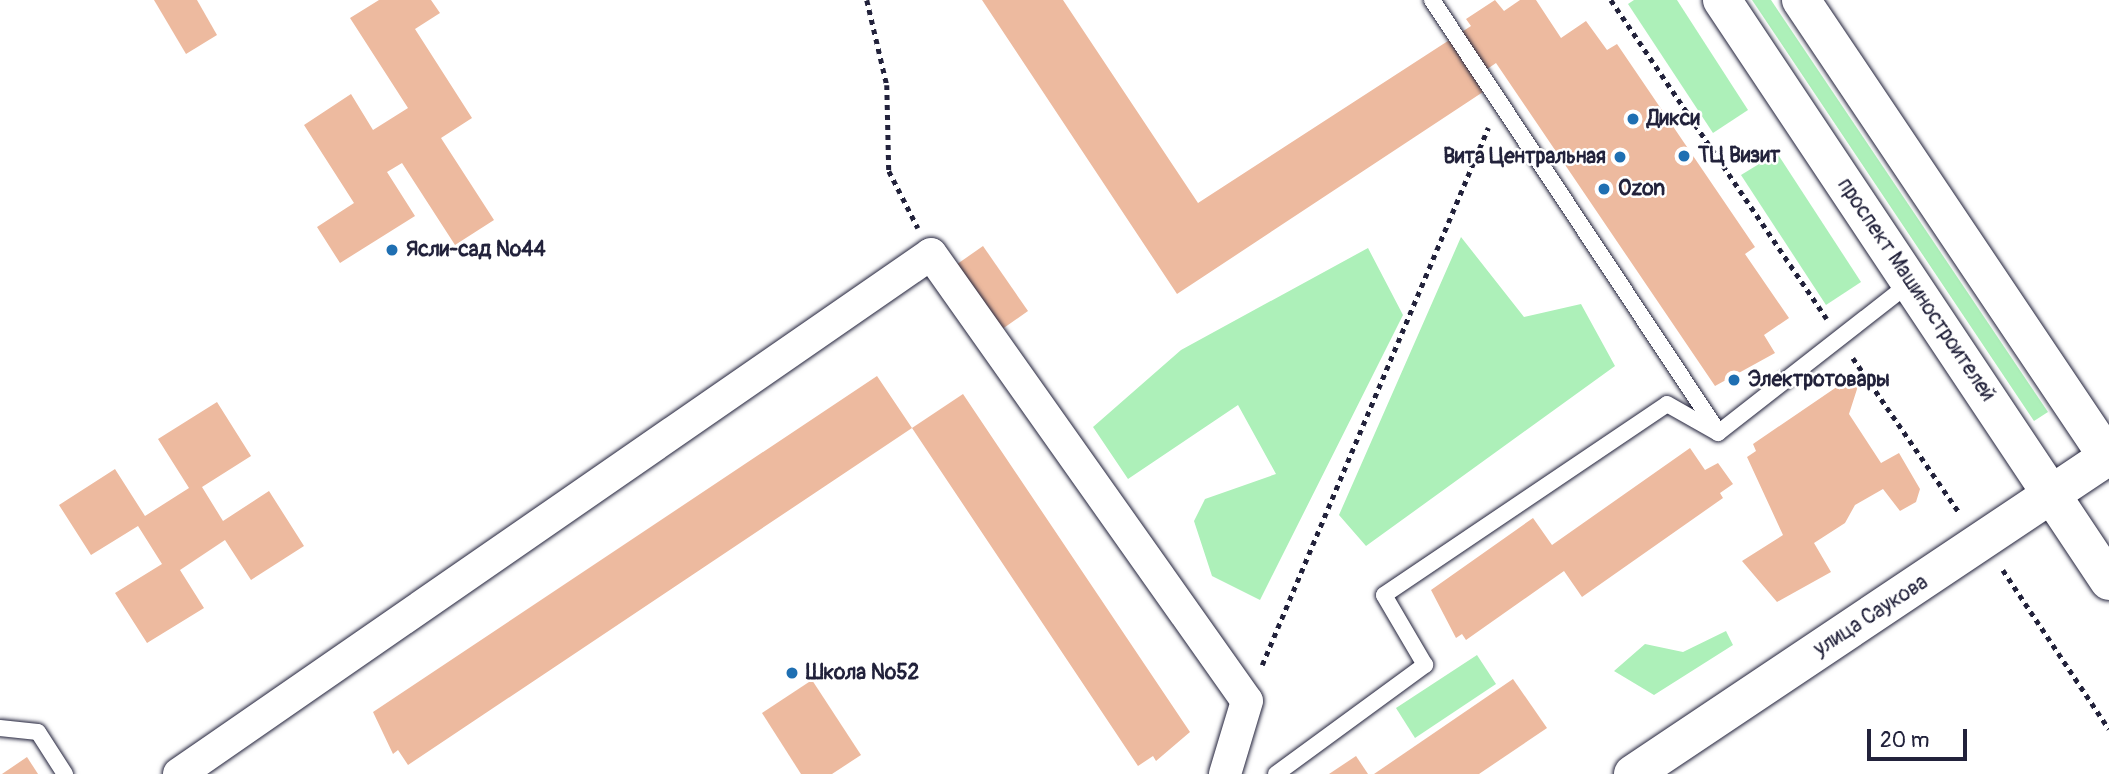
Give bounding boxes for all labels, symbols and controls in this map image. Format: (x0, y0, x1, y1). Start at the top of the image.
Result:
place label: Дикси (1647, 106, 1700, 132)
marker: Дикси (1625, 111, 1641, 127)
place label: ТЦ Визит (1698, 143, 1780, 169)
place label: Вита Центральная (1443, 144, 1606, 170)
marker: ТЦ Визит (1676, 148, 1692, 164)
marker: Вита Центральная (1612, 149, 1628, 165)
street label: проспект Машиностроителей (1832, 174, 2000, 406)
place label: Ozon (1618, 176, 1665, 202)
marker: Ozon (1596, 181, 1612, 197)
place label: Ясли-сад №44 (406, 237, 546, 263)
marker: Ясли-сад №44 (384, 242, 400, 258)
place label: Электротовары (1748, 367, 1890, 393)
marker: Электротовары (1726, 372, 1742, 388)
street label: улица Саукова (1809, 570, 1933, 662)
place label: Школа №52 (806, 660, 919, 686)
marker: Школа №52 (784, 665, 800, 681)
scale bar (1871, 714, 1971, 758)
text: 20 m (1880, 727, 1929, 754)

